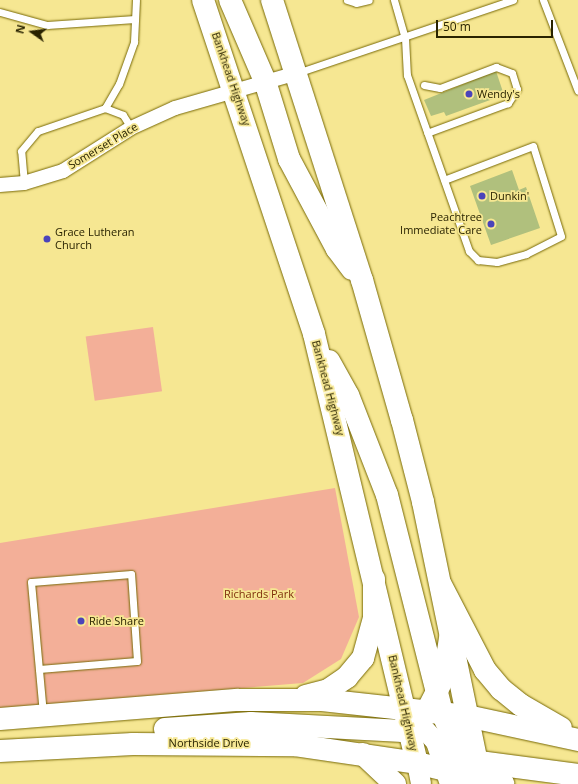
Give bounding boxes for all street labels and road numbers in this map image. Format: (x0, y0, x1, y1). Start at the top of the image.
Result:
street label: Bankhead Highway (209, 30, 253, 128)
street label: Somerset Place (66, 120, 140, 172)
street label: Bankhead Highway (309, 339, 347, 437)
street label: Bankhead Highway (386, 654, 420, 752)
street label: Northside Drive (169, 736, 249, 750)

